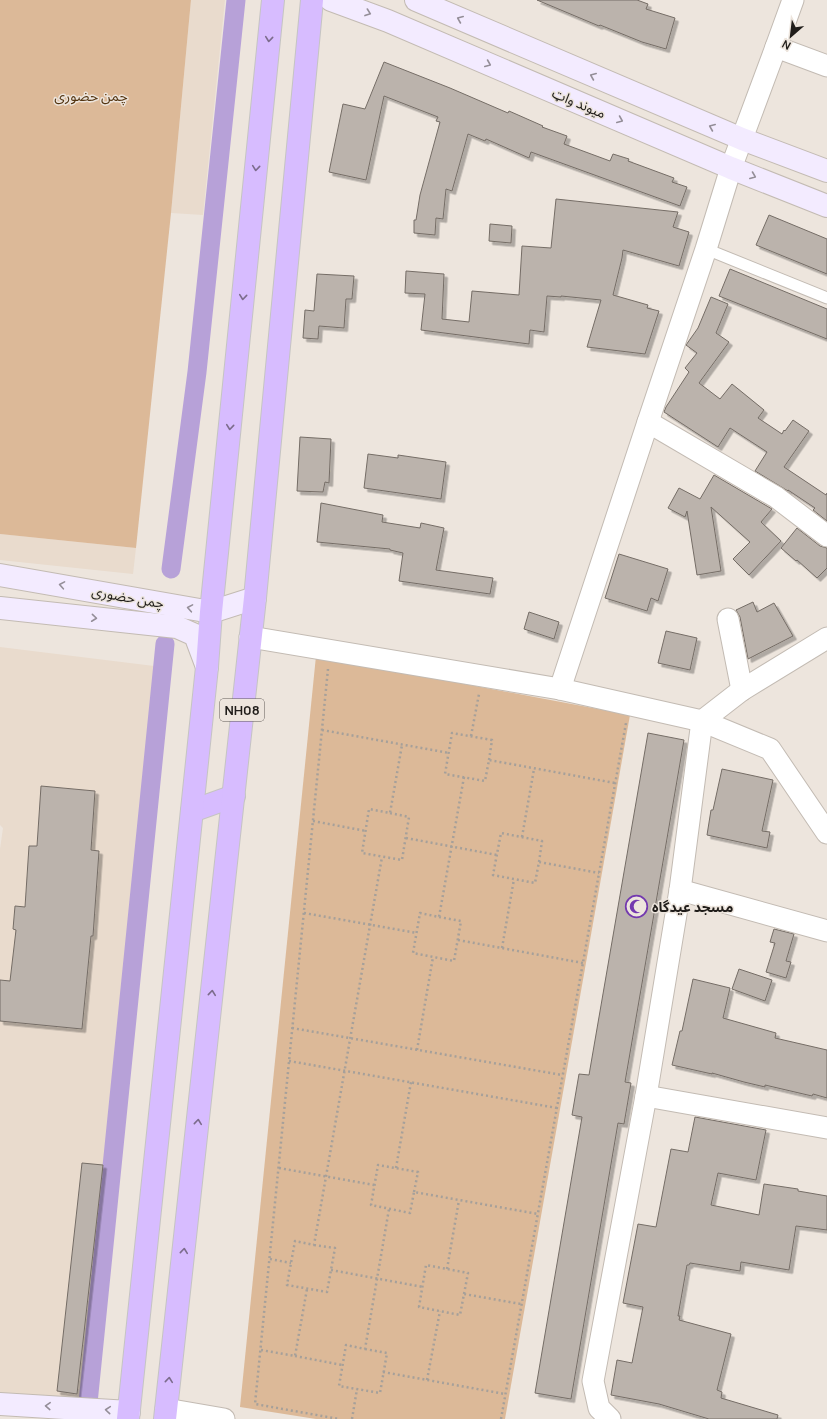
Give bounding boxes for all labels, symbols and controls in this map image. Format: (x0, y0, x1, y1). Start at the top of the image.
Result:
one-way arrow (364, 9, 371, 17)
one-way arrow (457, 16, 465, 24)
north arrow (771, 16, 811, 56)
one-way arrow (264, 36, 273, 42)
text: N (779, 37, 793, 54)
one-way arrow (484, 59, 491, 67)
one-way arrow (589, 72, 596, 80)
street label: میوند واټ (549, 83, 609, 122)
park label: چمن حضوری (54, 86, 128, 106)
one-way arrow (616, 116, 623, 124)
one-way arrow (709, 124, 717, 132)
one-way arrow (251, 165, 260, 171)
one-way arrow (749, 172, 756, 180)
one-way arrow (238, 294, 247, 301)
one-way arrow (225, 424, 234, 430)
street label: چمن حضوری (90, 581, 166, 613)
one-way arrow (59, 582, 65, 590)
one-way arrow (187, 604, 193, 613)
one-way arrow (91, 613, 98, 622)
road number: NH08 (220, 699, 264, 721)
mosque icon: مسجد عیدگاه (624, 894, 650, 920)
place label: مسجد عیدگاه (652, 897, 733, 916)
one-way arrow (207, 990, 216, 996)
one-way arrow (193, 1119, 202, 1125)
one-way arrow (179, 1248, 188, 1254)
one-way arrow (165, 1377, 174, 1383)
one-way arrow (45, 1402, 51, 1410)
one-way arrow (105, 1405, 111, 1414)

